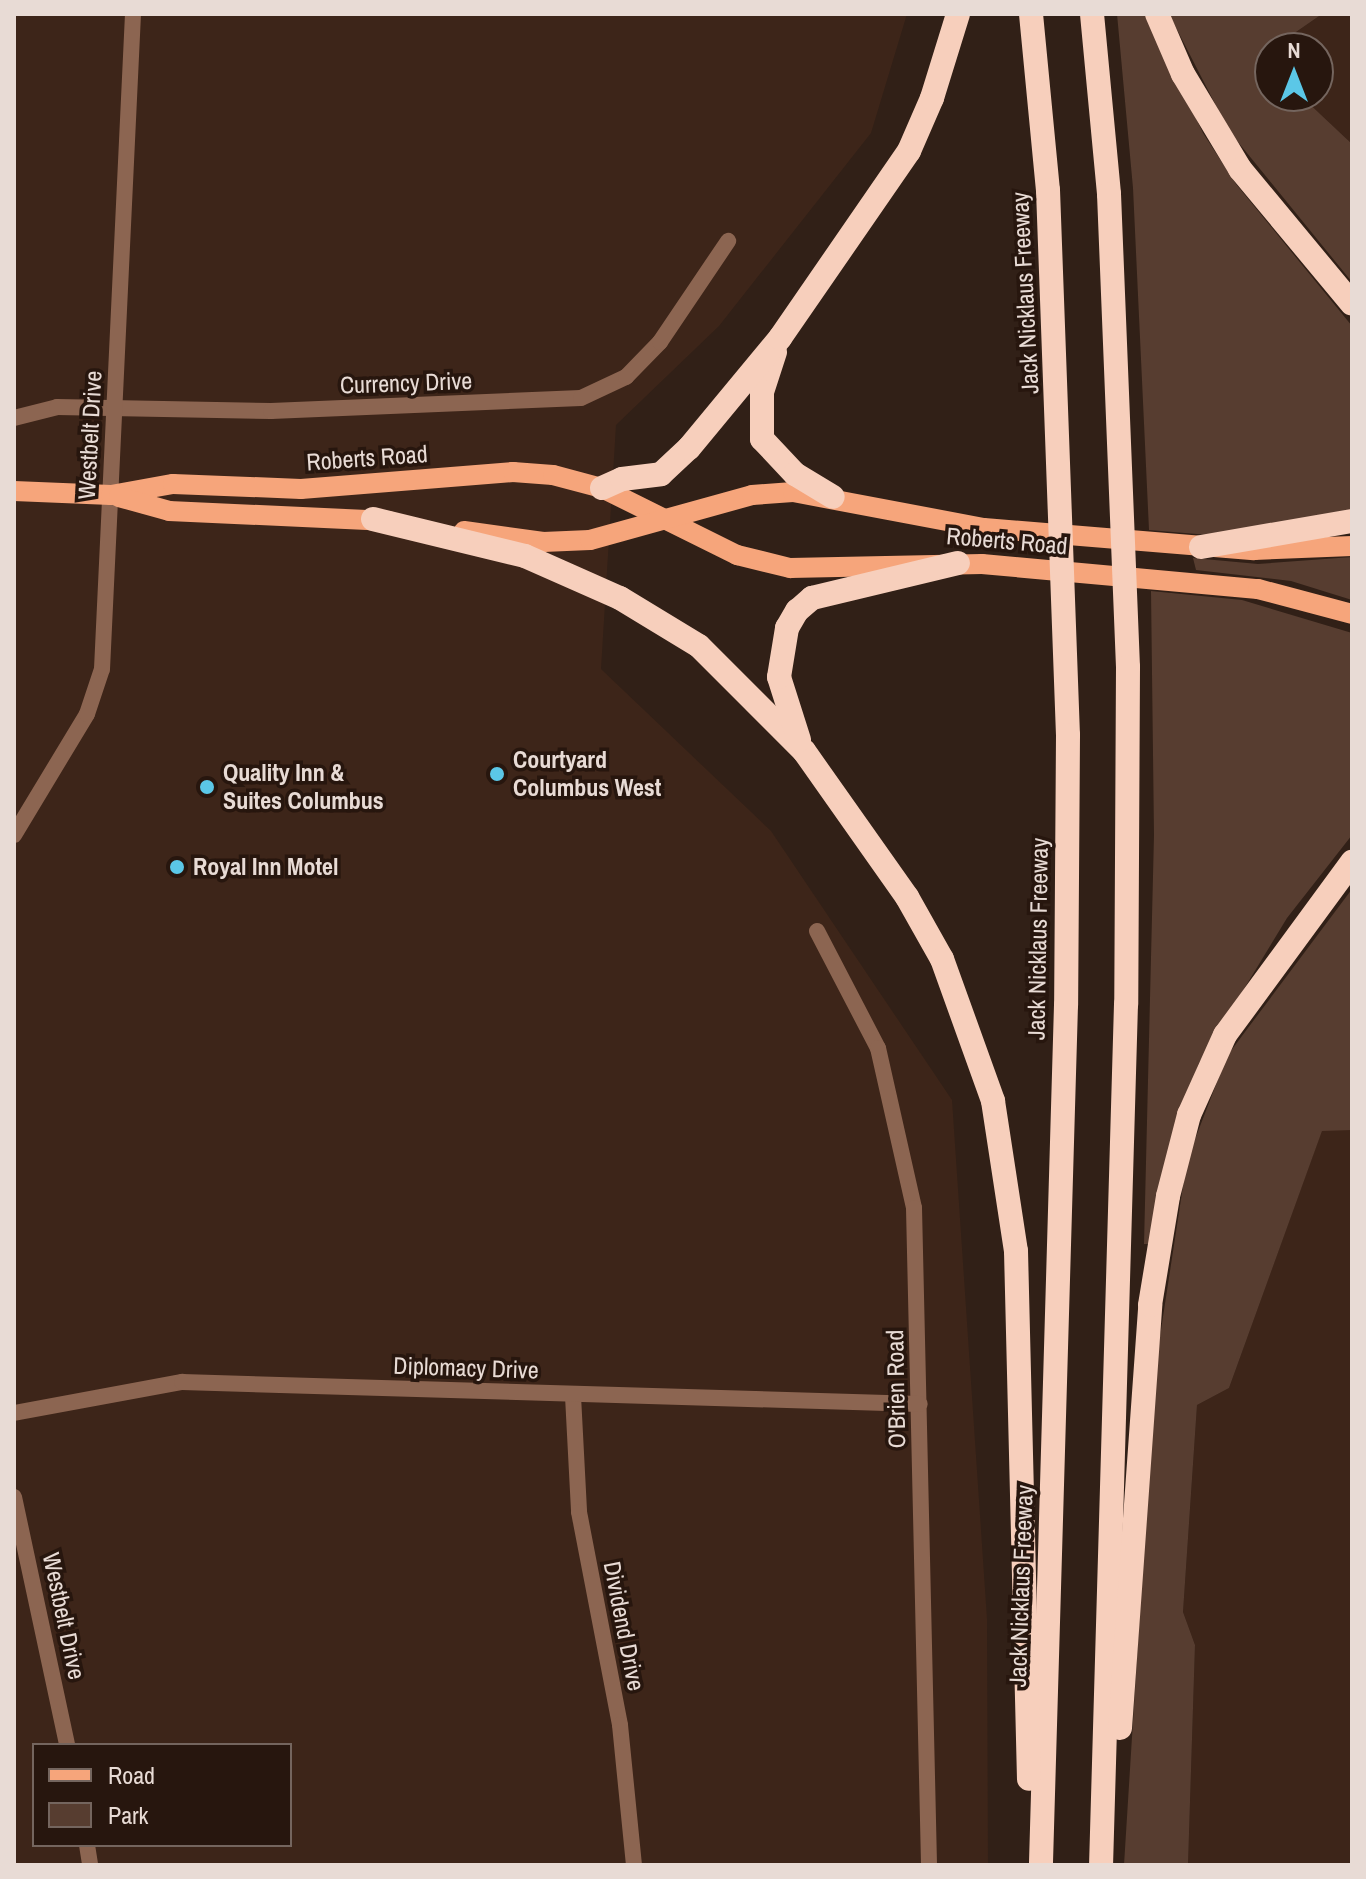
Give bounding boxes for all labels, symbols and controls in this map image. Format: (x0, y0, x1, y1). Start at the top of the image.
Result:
north arrow (1254, 32, 1334, 112)
text: N (1287, 35, 1301, 65)
street label: Jack Nicklaus Freeway (1005, 191, 1045, 395)
street label: Currency Drive (339, 366, 473, 400)
street label: Westbelt Drive (72, 370, 108, 500)
street label: Roberts Road (305, 439, 429, 477)
street label: Roberts Road (945, 521, 1069, 561)
place label: Courtyard Columbus West (513, 746, 661, 802)
place label: Quality Inn & Suites Columbus (223, 759, 384, 815)
marker: Courtyard Columbus West (488, 765, 506, 783)
marker: Quality Inn & Suites Columbus (198, 778, 216, 796)
street label: Jack Nicklaus Freeway (1022, 838, 1054, 1040)
place label: Royal Inn Motel (193, 853, 338, 881)
marker: Royal Inn Motel (168, 858, 186, 876)
street label: O'Brien Road (881, 1329, 911, 1449)
street label: Diplomacy Drive (393, 1351, 539, 1385)
street label: Jack Nicklaus Freeway (1003, 1484, 1039, 1688)
street label: Westbelt Drive (37, 1550, 91, 1682)
street label: Dividend Drive (597, 1559, 651, 1693)
legend (32, 1743, 292, 1847)
text: Road (108, 1759, 155, 1791)
text: Park (108, 1799, 148, 1831)

